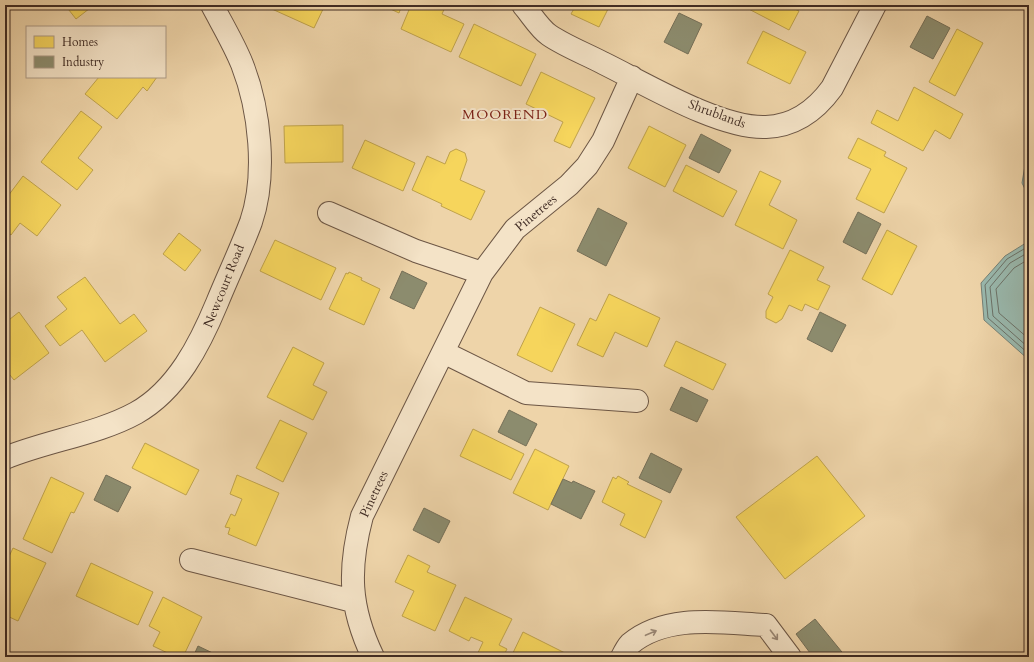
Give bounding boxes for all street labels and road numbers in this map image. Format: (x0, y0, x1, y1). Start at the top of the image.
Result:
street label: Shrublands (686, 95, 748, 133)
street label: Pinetrees (511, 190, 561, 236)
street label: Newcourt Road (199, 242, 249, 330)
street label: Pinetrees (355, 468, 393, 520)

